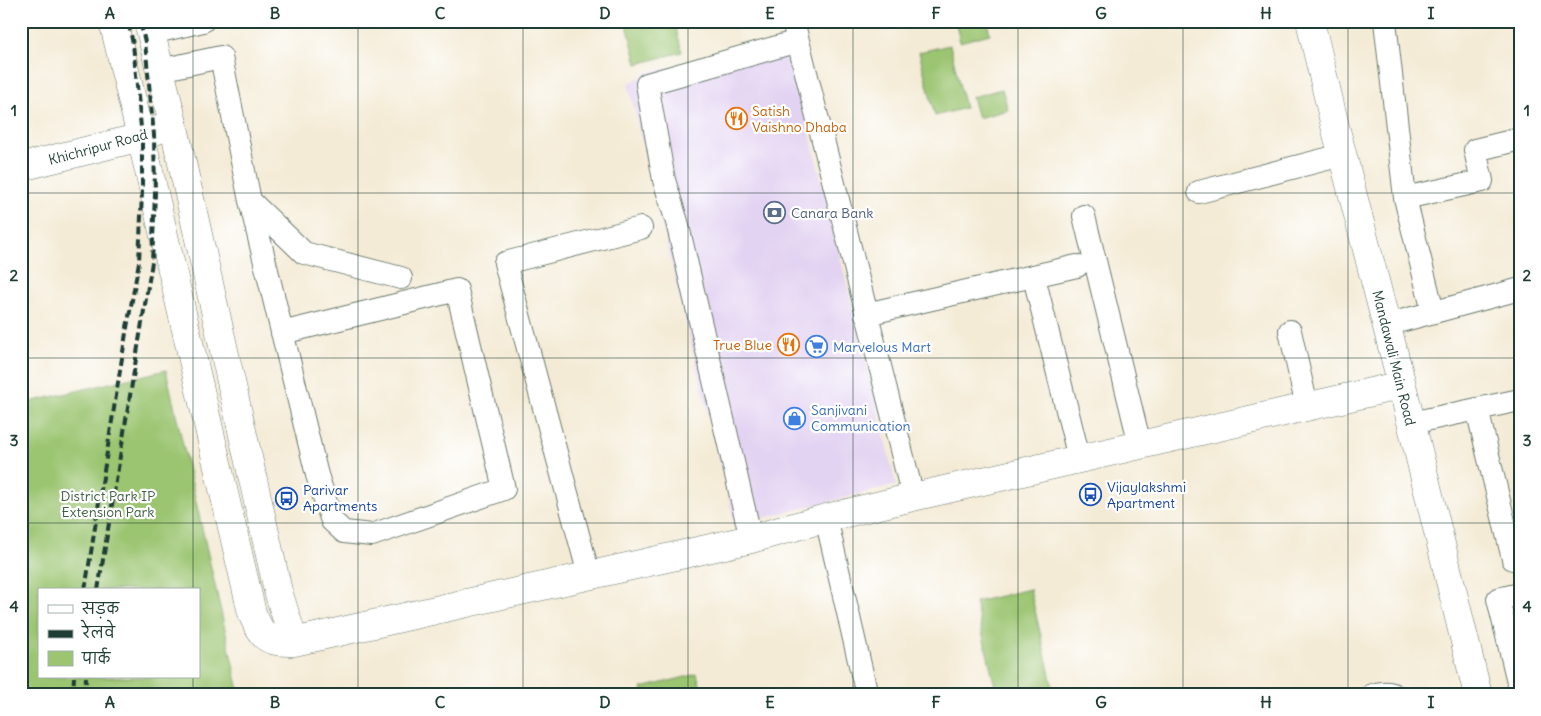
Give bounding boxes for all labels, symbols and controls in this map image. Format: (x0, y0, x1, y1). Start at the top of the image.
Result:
text: A (105, 3, 115, 23)
text: B (270, 3, 281, 23)
text: C (435, 3, 446, 23)
text: D (599, 3, 611, 23)
text: E (765, 3, 775, 23)
text: F (931, 3, 941, 23)
text: G (1095, 3, 1107, 23)
text: H (1260, 3, 1272, 23)
text: I (1428, 3, 1435, 23)
text: 1 (11, 100, 17, 120)
text: 1 (1524, 100, 1530, 120)
place label: Satish Vaishno Dhaba (752, 102, 847, 136)
restaurant icon: Satish Vaishno Dhaba (724, 107, 748, 131)
street label: Khichripur Road (46, 125, 150, 169)
bank icon: Canara Bank (763, 201, 787, 225)
place label: Canara Bank (791, 204, 874, 222)
text: 2 (10, 265, 19, 285)
text: 2 (1523, 265, 1532, 285)
street label: Mandawali Main Road (1368, 288, 1420, 428)
restaurant icon: True Blue (776, 333, 800, 357)
supermarket icon: Marvelous Mart (805, 335, 829, 359)
place label: True Blue (713, 336, 772, 354)
place label: Marvelous Mart (833, 338, 931, 356)
place label: Sanjivani Communication (811, 401, 911, 435)
shop icon: Sanjivani Communication (783, 406, 807, 430)
text: 3 (9, 430, 19, 450)
text: 3 (1522, 430, 1532, 450)
place label: Vijaylakshmi Apartment (1107, 478, 1186, 512)
place label: Parivar Apartments (303, 481, 377, 515)
bus stop icon: Vijaylakshmi Apartment (1079, 483, 1103, 507)
bus stop icon: Parivar Apartments (275, 486, 299, 510)
park label: District Park IP Extension Park (61, 487, 155, 521)
legend (38, 588, 200, 678)
text: 4 (9, 596, 19, 616)
text: 4 (1522, 596, 1532, 616)
text: सड़क (81, 599, 120, 619)
text: रेलवे (80, 619, 116, 642)
text: पार्क (81, 647, 112, 668)
text: A (105, 692, 115, 712)
text: B (270, 692, 281, 712)
text: C (435, 692, 446, 712)
text: D (599, 692, 611, 712)
text: E (765, 692, 775, 712)
text: F (931, 692, 941, 712)
text: G (1095, 692, 1107, 712)
text: H (1260, 692, 1272, 712)
text: I (1428, 692, 1435, 712)

